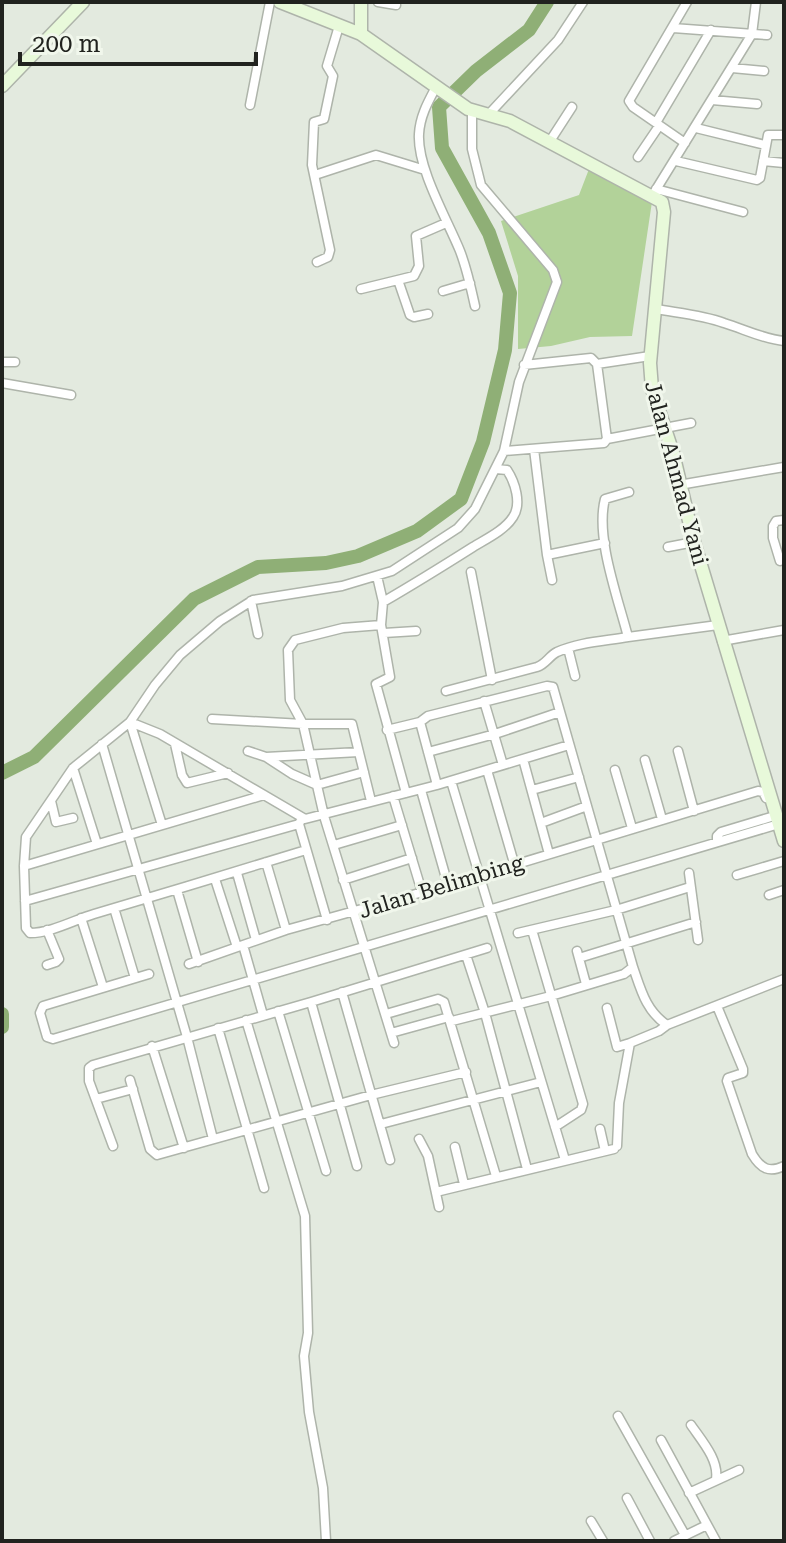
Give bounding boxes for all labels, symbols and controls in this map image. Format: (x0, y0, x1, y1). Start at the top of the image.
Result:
scale bar (20, 16, 256, 66)
text: 200 m (32, 30, 100, 58)
street label: Jalan Ahmad Yani (640, 378, 713, 568)
street label: Jalan Belimbing (356, 849, 527, 923)

